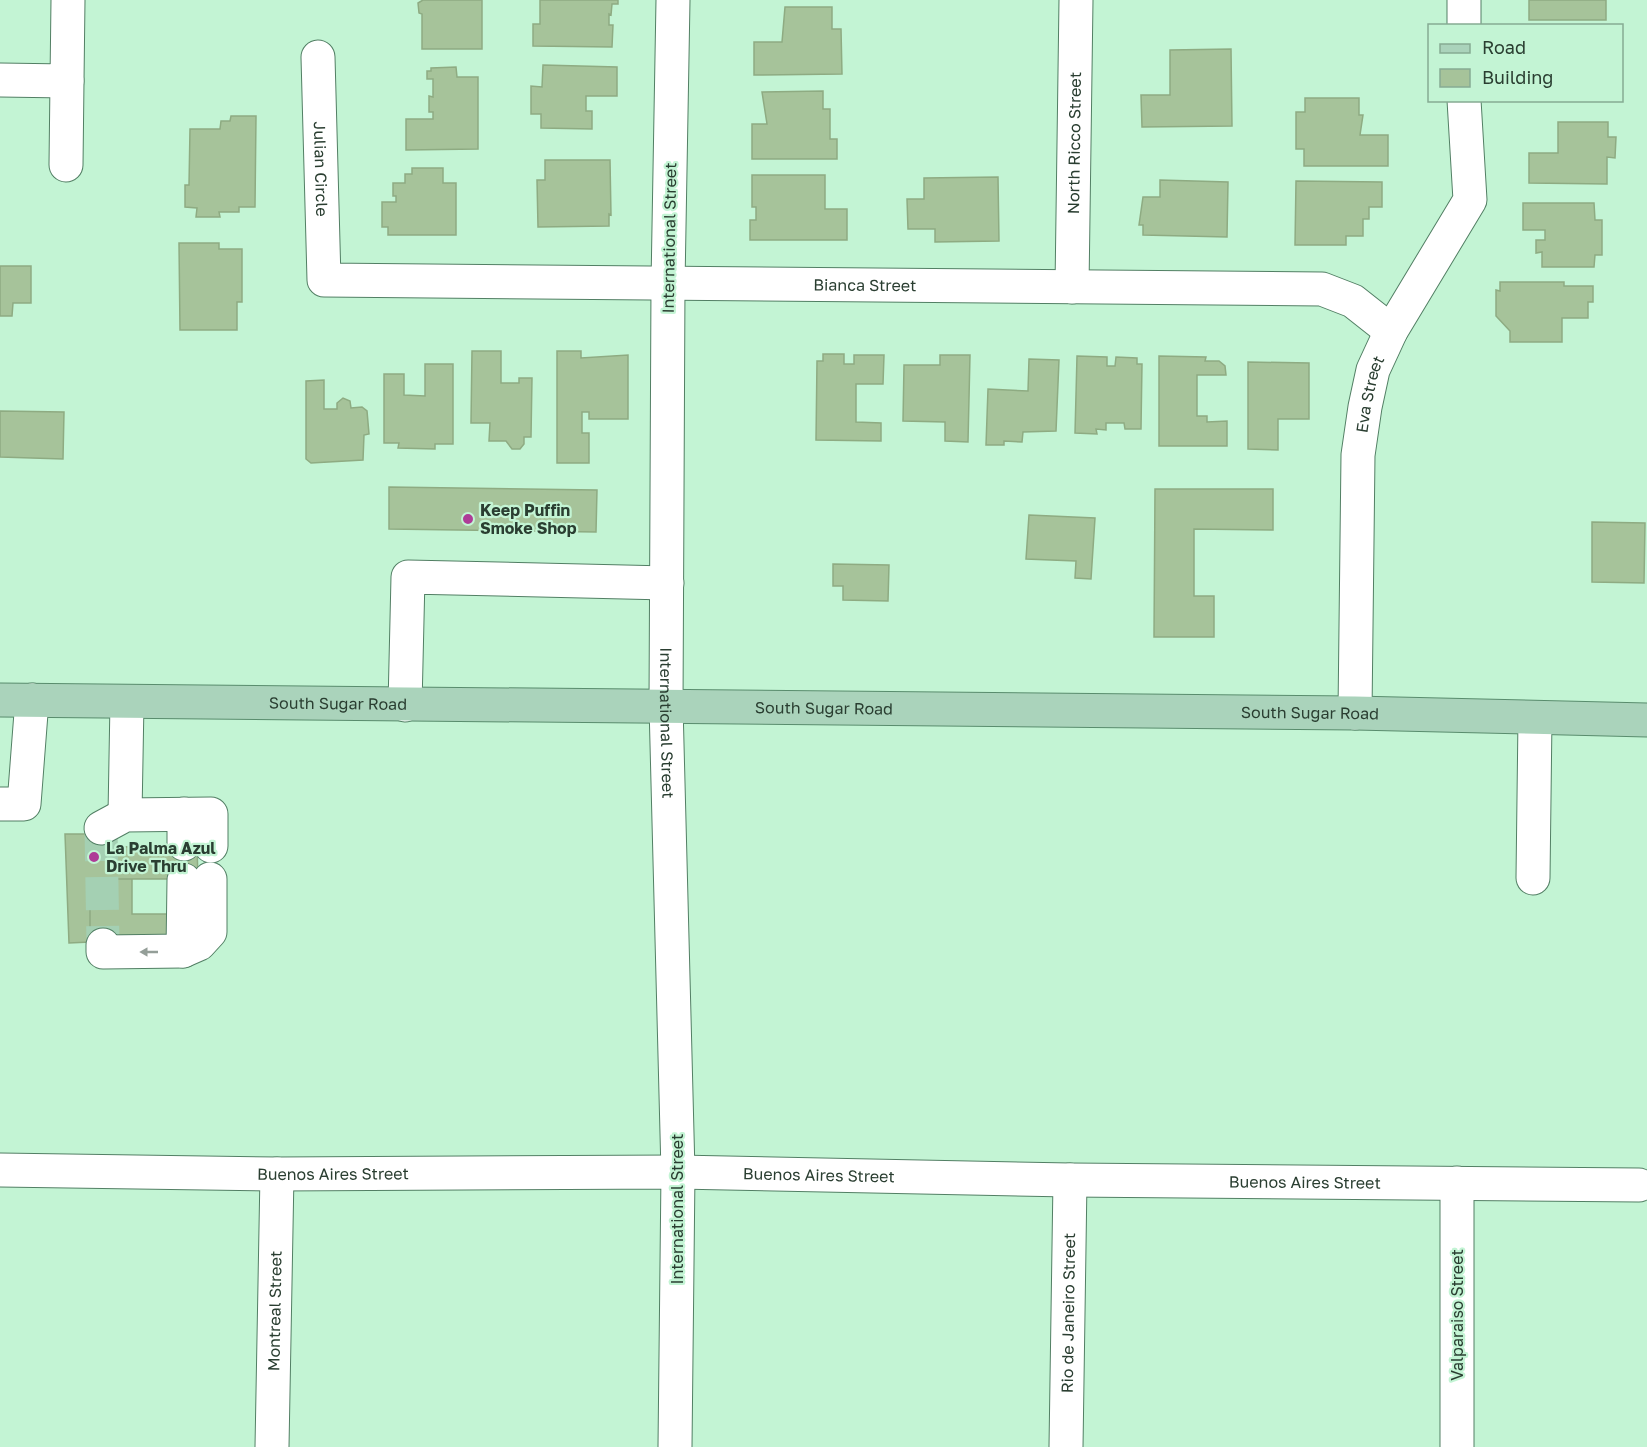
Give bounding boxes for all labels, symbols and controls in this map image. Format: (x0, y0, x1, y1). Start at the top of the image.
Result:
legend (1428, 24, 1623, 102)
text: Road (1482, 36, 1526, 58)
text: Building (1482, 66, 1553, 88)
street label: North Ricco Street (1063, 72, 1085, 214)
street label: Julian Circle (310, 121, 332, 217)
street label: International Street (658, 162, 680, 314)
street label: Bianca Street (813, 274, 917, 295)
street label: Eva Street (1351, 352, 1388, 434)
place label: Keep Puffin Smoke Shop (480, 500, 577, 538)
marker: Keep Puffin Smoke Shop (461, 512, 475, 526)
street label: International Street (656, 647, 678, 799)
street label: South Sugar Road (269, 693, 407, 714)
street label: South Sugar Road (755, 697, 893, 719)
street label: South Sugar Road (1241, 702, 1379, 724)
place label: La Palma Azul Drive Thru (106, 838, 216, 876)
marker: La Palma Azul Drive Thru (87, 850, 101, 864)
one-way arrow (139, 947, 158, 957)
street label: International Street (667, 1134, 687, 1285)
street label: Buenos Aires Street (257, 1163, 409, 1184)
street label: Buenos Aires Street (743, 1163, 895, 1186)
street label: Buenos Aires Street (1229, 1171, 1381, 1193)
street label: Rio de Janeiro Street (1057, 1233, 1079, 1393)
street label: Valparaiso Street (1447, 1249, 1467, 1381)
street label: Montreal Street (263, 1251, 286, 1371)

